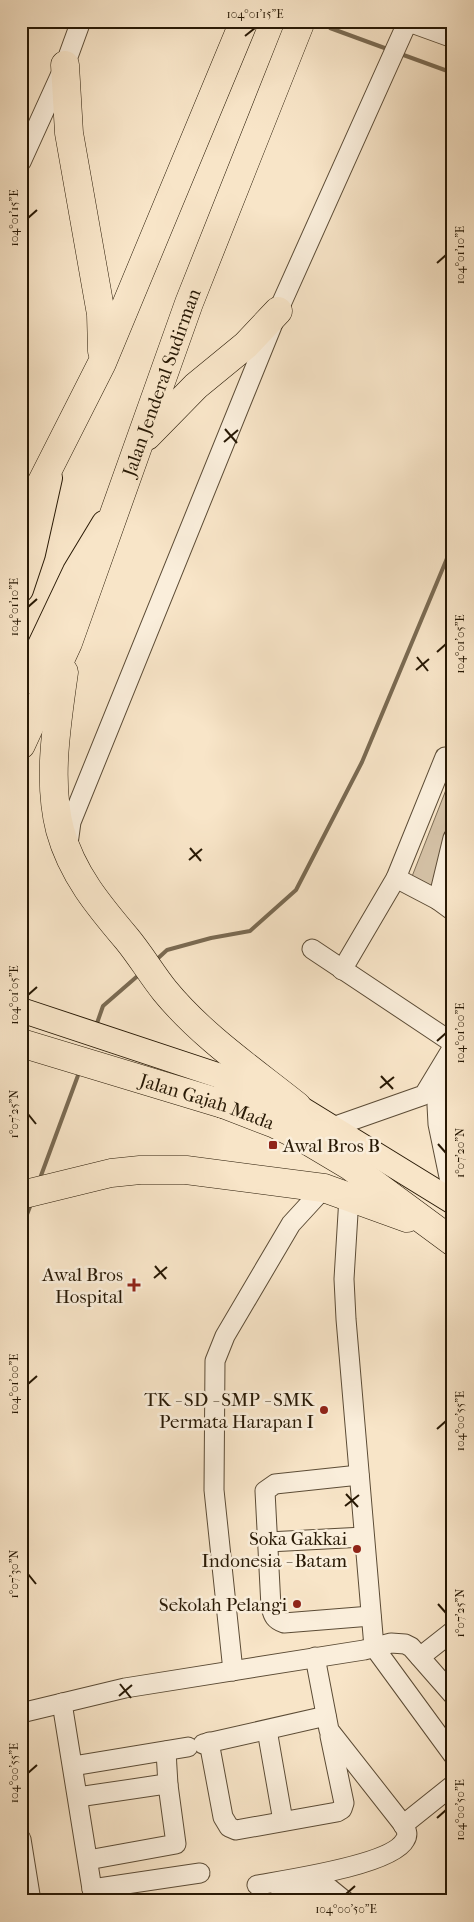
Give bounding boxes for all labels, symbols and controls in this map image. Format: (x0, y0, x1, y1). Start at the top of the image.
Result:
text: 104°01'15"E (227, 7, 283, 21)
text: 104°01'15"E (7, 190, 21, 246)
text: 104°01'10"E (453, 226, 467, 284)
street label: Jalan Jenderal Sudirman (117, 286, 206, 481)
text: 104°01'10"E (7, 578, 21, 636)
text: 104°01'05"E (453, 614, 467, 674)
text: 104°01'05"E (7, 965, 21, 1025)
text: 104°01'00"E (453, 1003, 467, 1063)
street label: Jalan Gajah Mada (135, 1069, 278, 1135)
text: 1°07'25"N (7, 1090, 21, 1138)
text: 1°07'20"N (453, 1128, 467, 1178)
place label: Awal Bros B (282, 1135, 380, 1157)
marker: Awal Bros B (267, 1139, 279, 1151)
place label: Awal Bros Hospital (41, 1264, 123, 1308)
marker: Awal Bros Hospital (127, 1278, 141, 1292)
text: 104°01'00"E (7, 1354, 21, 1414)
place label: TK - SD - SMP - SMK Permata Harapan I (144, 1389, 315, 1433)
text: 104°00'55"E (453, 1391, 467, 1451)
marker: TK - SD - SMP - SMK Permata Harapan I (318, 1404, 330, 1416)
place label: Soka Gakkai Indonesia - Batam (201, 1528, 347, 1572)
marker: Soka Gakkai Indonesia - Batam (351, 1543, 363, 1555)
text: 1°07'30"N (7, 1550, 21, 1598)
text: 1°07'25"N (453, 1589, 467, 1637)
place label: Sekolah Pelangi (159, 1594, 287, 1616)
marker: Sekolah Pelangi (291, 1598, 303, 1610)
text: 104°00'55"E (7, 1743, 21, 1803)
text: 104°00'50"E (453, 1779, 467, 1841)
text: 104°00'50"E (315, 1902, 377, 1916)

